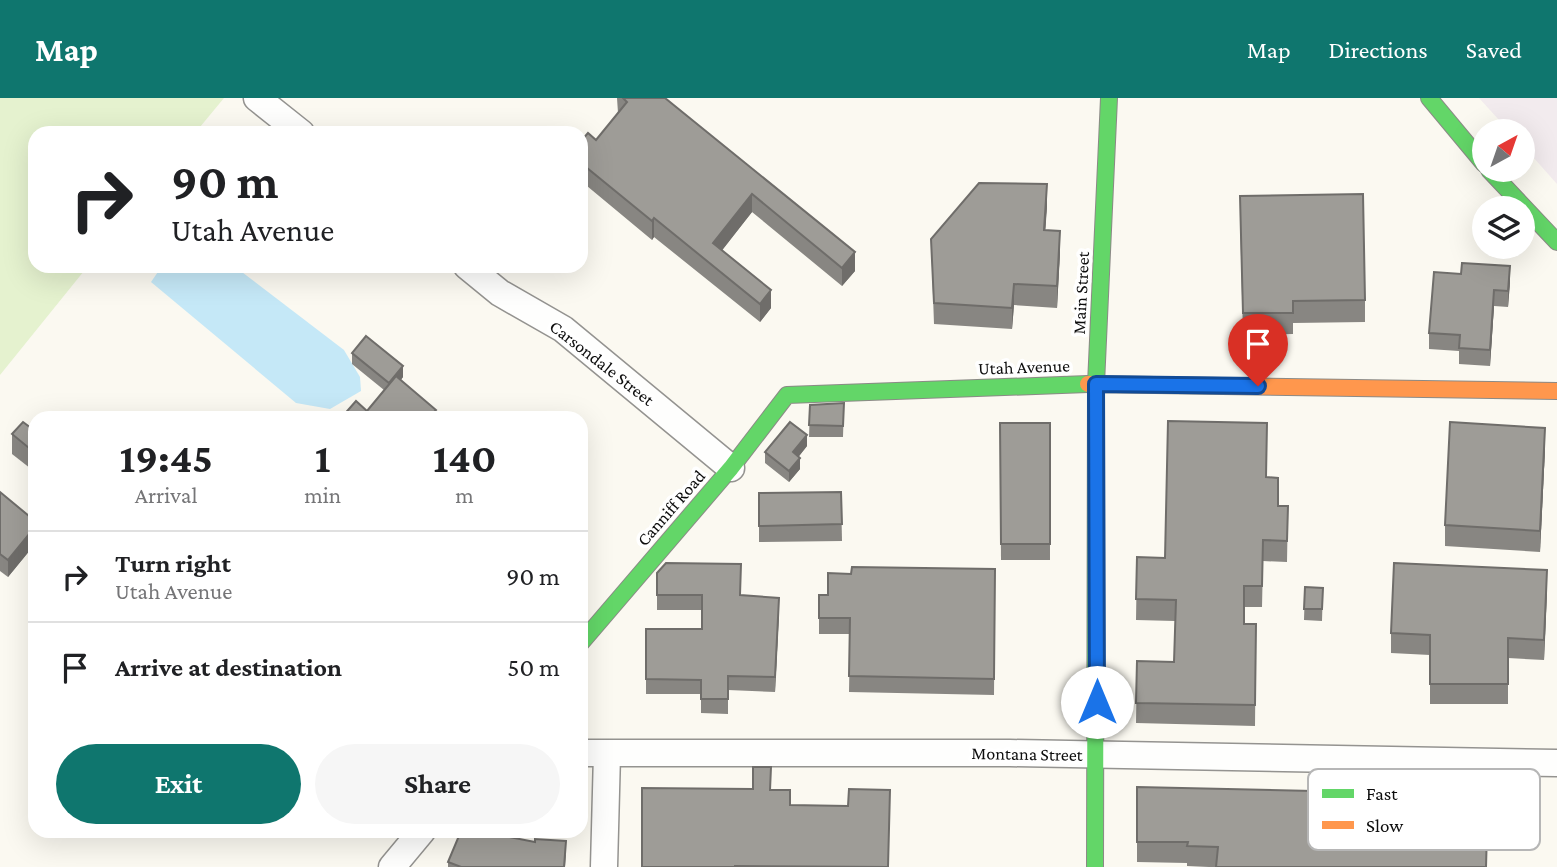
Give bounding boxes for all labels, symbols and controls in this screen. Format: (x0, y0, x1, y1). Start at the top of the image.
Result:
text: Map (35, 31, 98, 68)
text: Map (1247, 36, 1291, 63)
text: Directions (1329, 36, 1428, 63)
text: Saved (1466, 36, 1522, 63)
north arrow (1472, 119, 1535, 182)
map controls (1472, 119, 1535, 259)
icon: right (56, 154, 147, 245)
text: 90 m (171, 154, 278, 209)
button: layers (1472, 196, 1535, 259)
text: Utah Avenue (171, 212, 334, 248)
street label: Main Street (1069, 250, 1093, 335)
pin (1228, 314, 1288, 386)
street label: Carsondale Street (546, 316, 659, 411)
icon: arrive (1239, 325, 1277, 363)
street label: Utah Avenue (978, 355, 1070, 379)
text: 19:45 (119, 434, 213, 481)
text: 1 (315, 434, 331, 481)
text: 140 (433, 434, 497, 481)
street label: Canniff Road (633, 466, 710, 550)
text: Arrival (135, 482, 197, 508)
text: min (304, 482, 341, 508)
text: m (455, 482, 474, 508)
text: Turn right (115, 549, 231, 578)
icon: right (56, 558, 94, 596)
text: 90 m (506, 562, 560, 591)
text: Utah Avenue (115, 578, 232, 604)
icon: arrive (56, 649, 94, 687)
text: Arrive at destination (115, 653, 342, 682)
text: 50 m (507, 653, 560, 682)
position arrow (1060, 665, 1134, 739)
street label: Montana Street (971, 743, 1084, 765)
button: Exit (56, 744, 301, 824)
button: Share (315, 744, 560, 824)
legend (1308, 769, 1540, 850)
text: Fast (1366, 783, 1398, 804)
text: Slow (1366, 815, 1403, 836)

